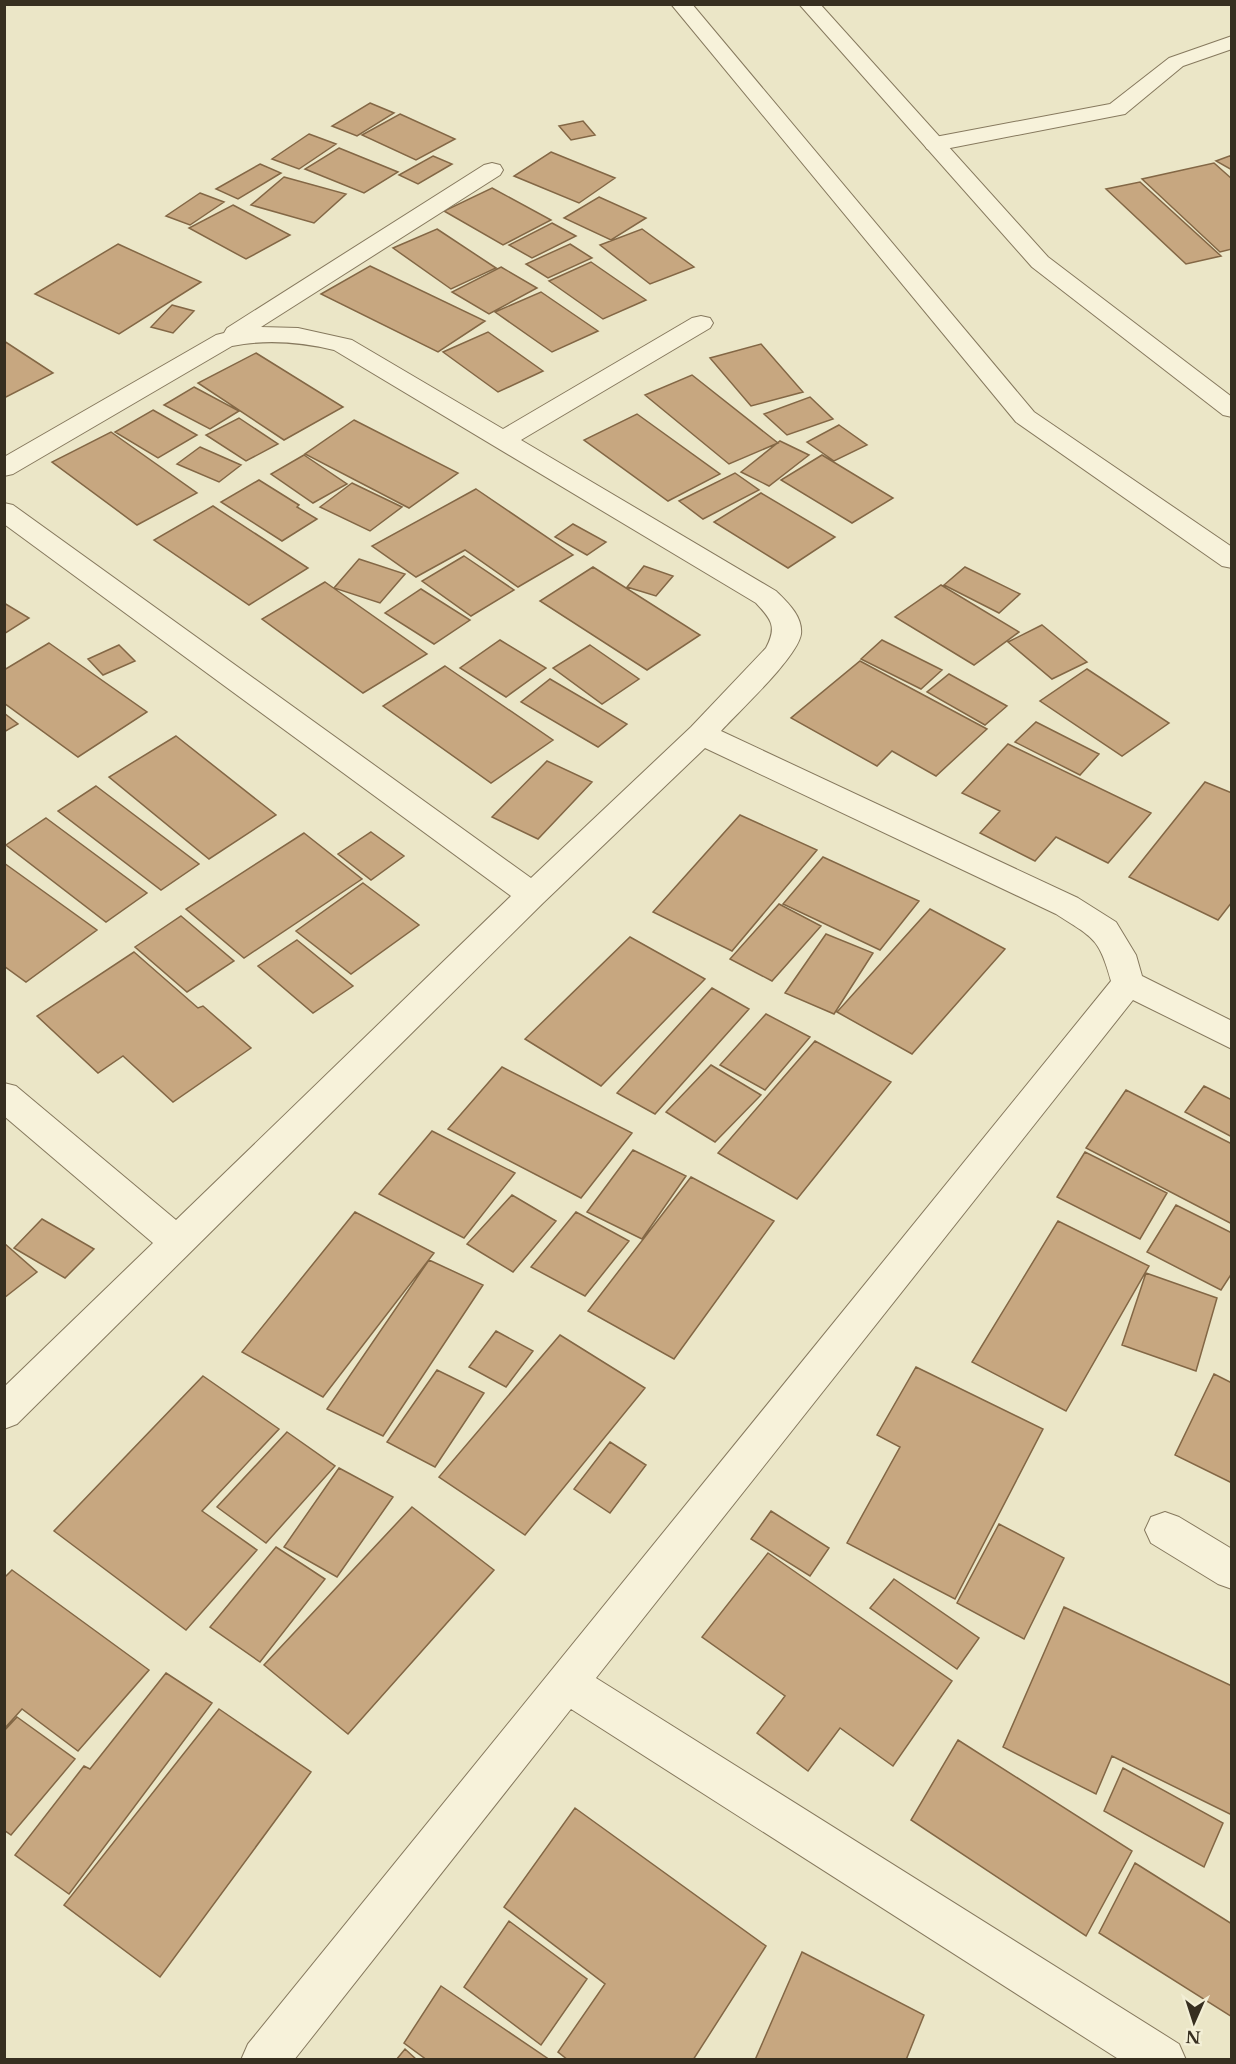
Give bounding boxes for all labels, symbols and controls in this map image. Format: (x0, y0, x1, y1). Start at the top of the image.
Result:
north arrow (1164, 1992, 1224, 2052)
text: N (1185, 2027, 1201, 2047)

